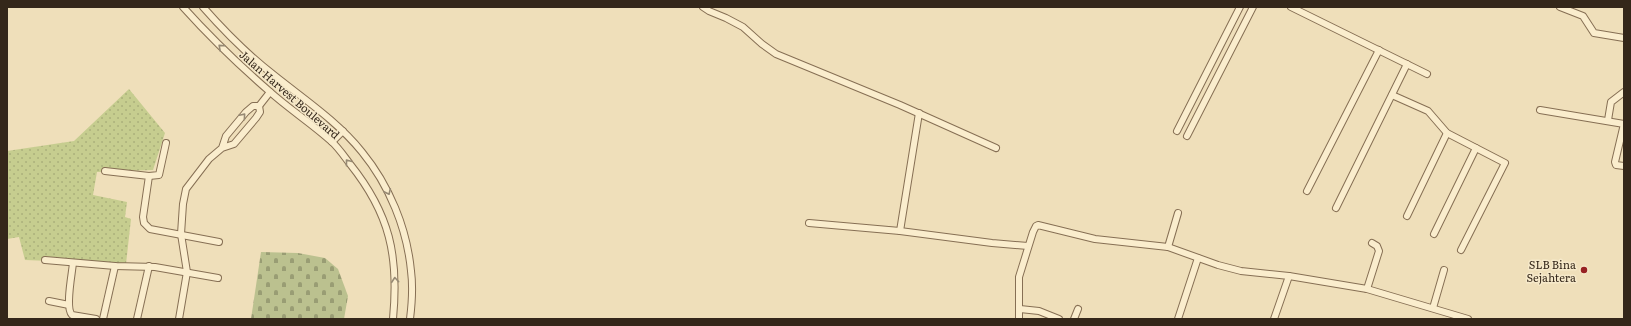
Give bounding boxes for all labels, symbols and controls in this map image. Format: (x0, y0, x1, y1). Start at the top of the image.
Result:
one-way arrow (218, 44, 226, 52)
street label: Jalan Harvest Boulevard (236, 46, 344, 142)
one-way arrow (238, 113, 245, 120)
one-way arrow (346, 159, 353, 166)
one-way arrow (383, 187, 391, 195)
place label: SLB Bina Sejahtera (1526, 256, 1576, 285)
marker: SLB Bina Sejahtera (1579, 265, 1589, 275)
one-way arrow (391, 277, 400, 283)

